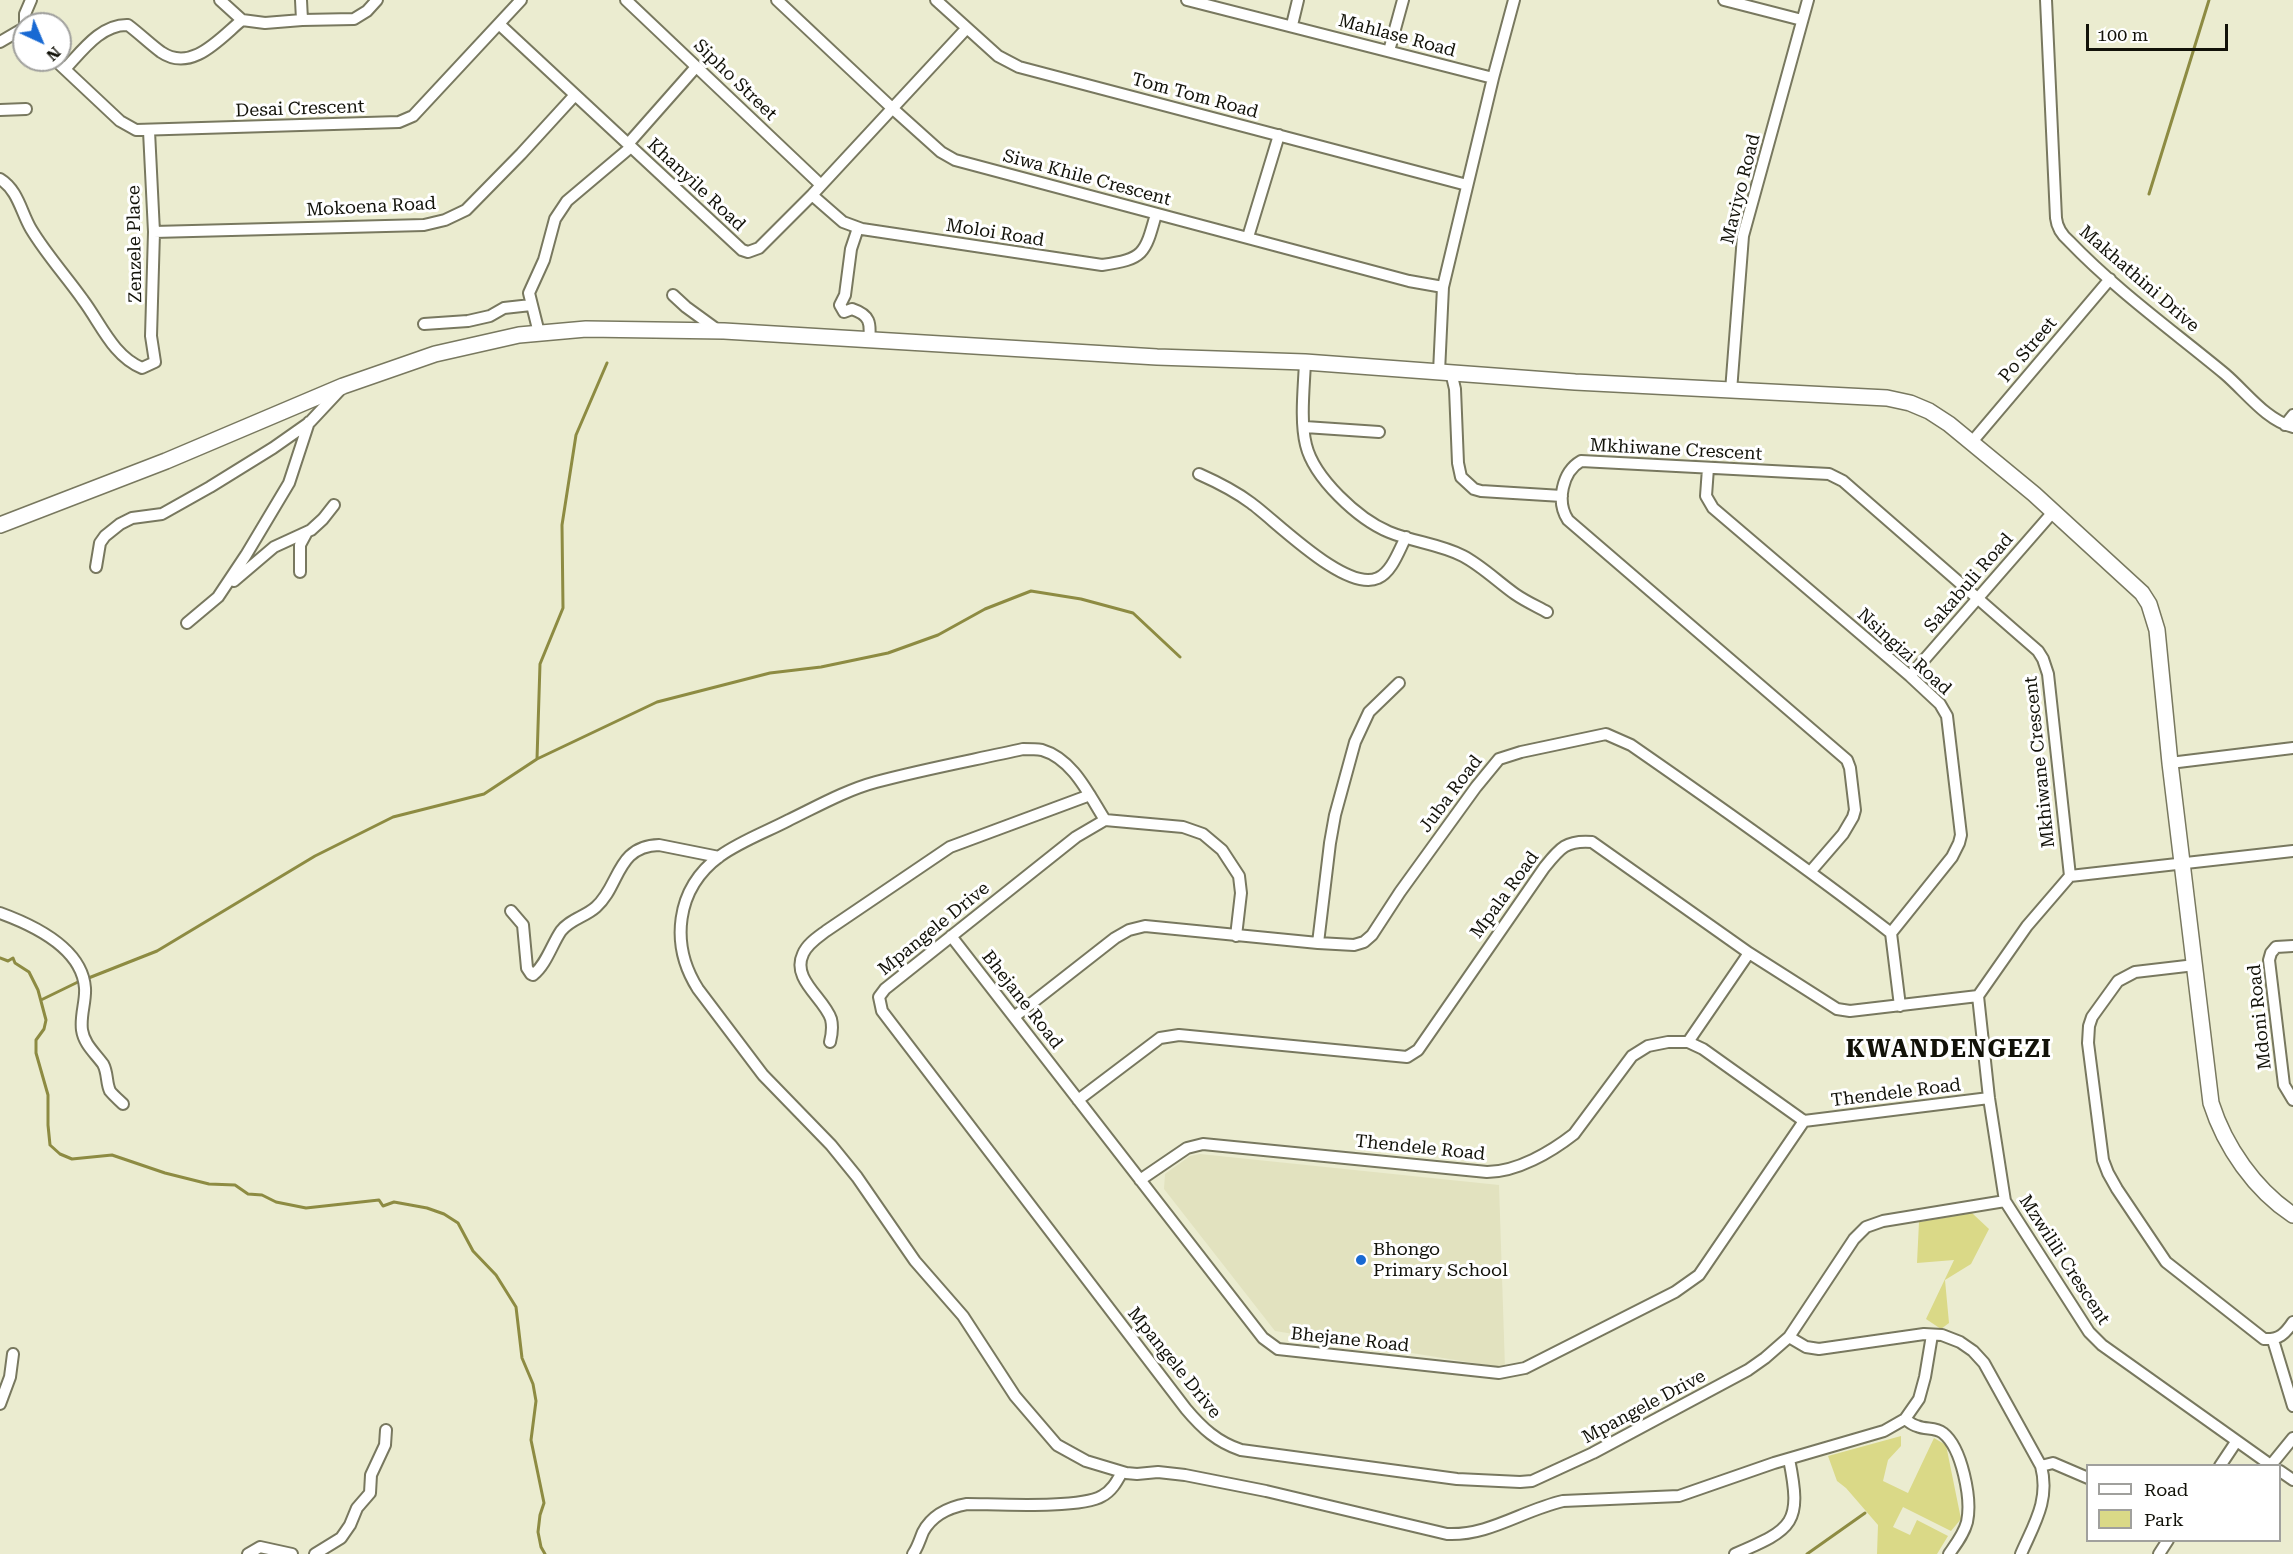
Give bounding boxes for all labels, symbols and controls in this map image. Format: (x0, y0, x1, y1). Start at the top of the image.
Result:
street label: Mahlase Road (1336, 10, 1458, 62)
north arrow (12, 12, 72, 72)
scale bar (2089, 12, 2232, 50)
text: 100 m (2097, 24, 2148, 45)
street label: Sipho Street (689, 35, 781, 125)
text: N (42, 43, 65, 65)
street label: Tom Tom Road (1129, 69, 1261, 123)
street label: Desai Crescent (235, 96, 365, 122)
street label: Maviyo Road (1717, 132, 1765, 246)
street label: Khanyile Road (642, 134, 750, 236)
street label: Siwa Khile Crescent (1001, 145, 1173, 211)
street label: Zenzele Place (123, 185, 147, 303)
street label: Mokoena Road (306, 193, 436, 221)
street label: Moloi Road (944, 215, 1046, 251)
street label: Makhathini Drive (2075, 221, 2203, 337)
street label: Po Street (1995, 313, 2061, 387)
street label: Mkhiwane Crescent (1589, 435, 1763, 465)
street label: Sakabuli Road (1920, 529, 2018, 637)
street label: Nsingizi Road (1852, 604, 1956, 700)
street label: Mkhiwane Crescent (2020, 675, 2060, 849)
street label: Juba Road (1415, 751, 1487, 837)
street label: Mpala Road (1466, 847, 1544, 943)
street label: Mpangele Drive (874, 878, 994, 980)
street label: Bhejane Road (977, 947, 1067, 1053)
street label: Mdoni Road (2244, 963, 2276, 1071)
district label: KWANDENGEZI (1846, 1036, 2052, 1064)
street label: Thendele Road (1830, 1074, 1962, 1112)
street label: Thendele Road (1354, 1130, 1486, 1166)
street label: Mzwilili Crescent (2014, 1191, 2114, 1329)
place label: Bhongo Primary School (1373, 1239, 1508, 1282)
marker: Bhongo Primary School (1354, 1253, 1368, 1267)
street label: Mpangele Drive (1123, 1303, 1225, 1423)
street label: Bhejane Road (1290, 1323, 1410, 1357)
street label: Mpangele Drive (1579, 1365, 1709, 1449)
legend (2086, 1464, 2281, 1542)
text: Road (2144, 1479, 2188, 1500)
text: Park (2144, 1509, 2184, 1530)

